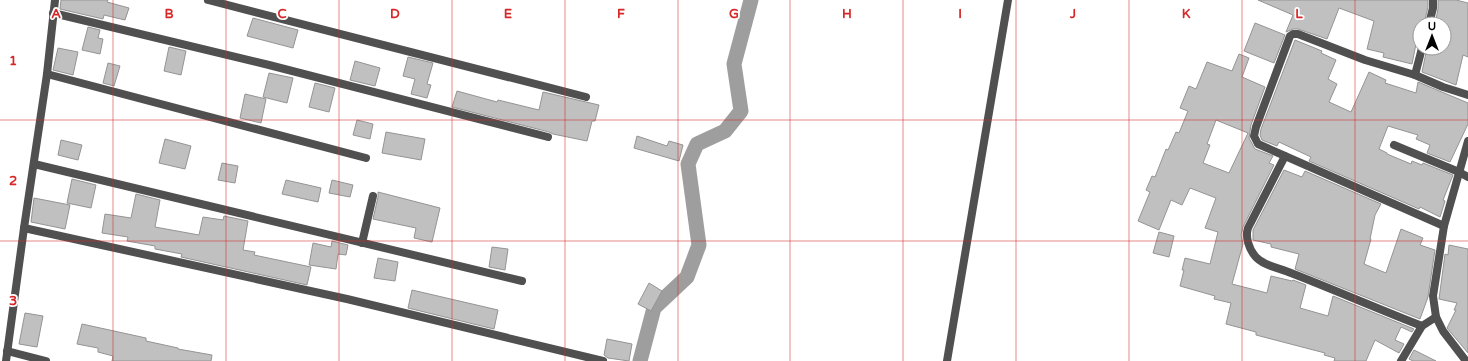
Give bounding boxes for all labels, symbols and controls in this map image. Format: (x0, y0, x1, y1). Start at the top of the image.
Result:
text: A (51, 6, 61, 22)
text: B (164, 6, 174, 22)
text: C (277, 6, 287, 22)
text: D (390, 6, 400, 22)
text: E (504, 6, 512, 22)
text: F (617, 6, 625, 22)
text: G (729, 6, 739, 22)
text: H (842, 6, 852, 22)
text: I (958, 6, 962, 22)
text: J (1069, 6, 1076, 22)
text: K (1182, 6, 1191, 22)
text: L (1295, 6, 1303, 22)
north arrow (1412, 16, 1452, 56)
text: U (1428, 20, 1436, 33)
text: 1 (9, 53, 17, 69)
text: 2 (9, 173, 17, 189)
text: 3 (9, 293, 17, 309)

